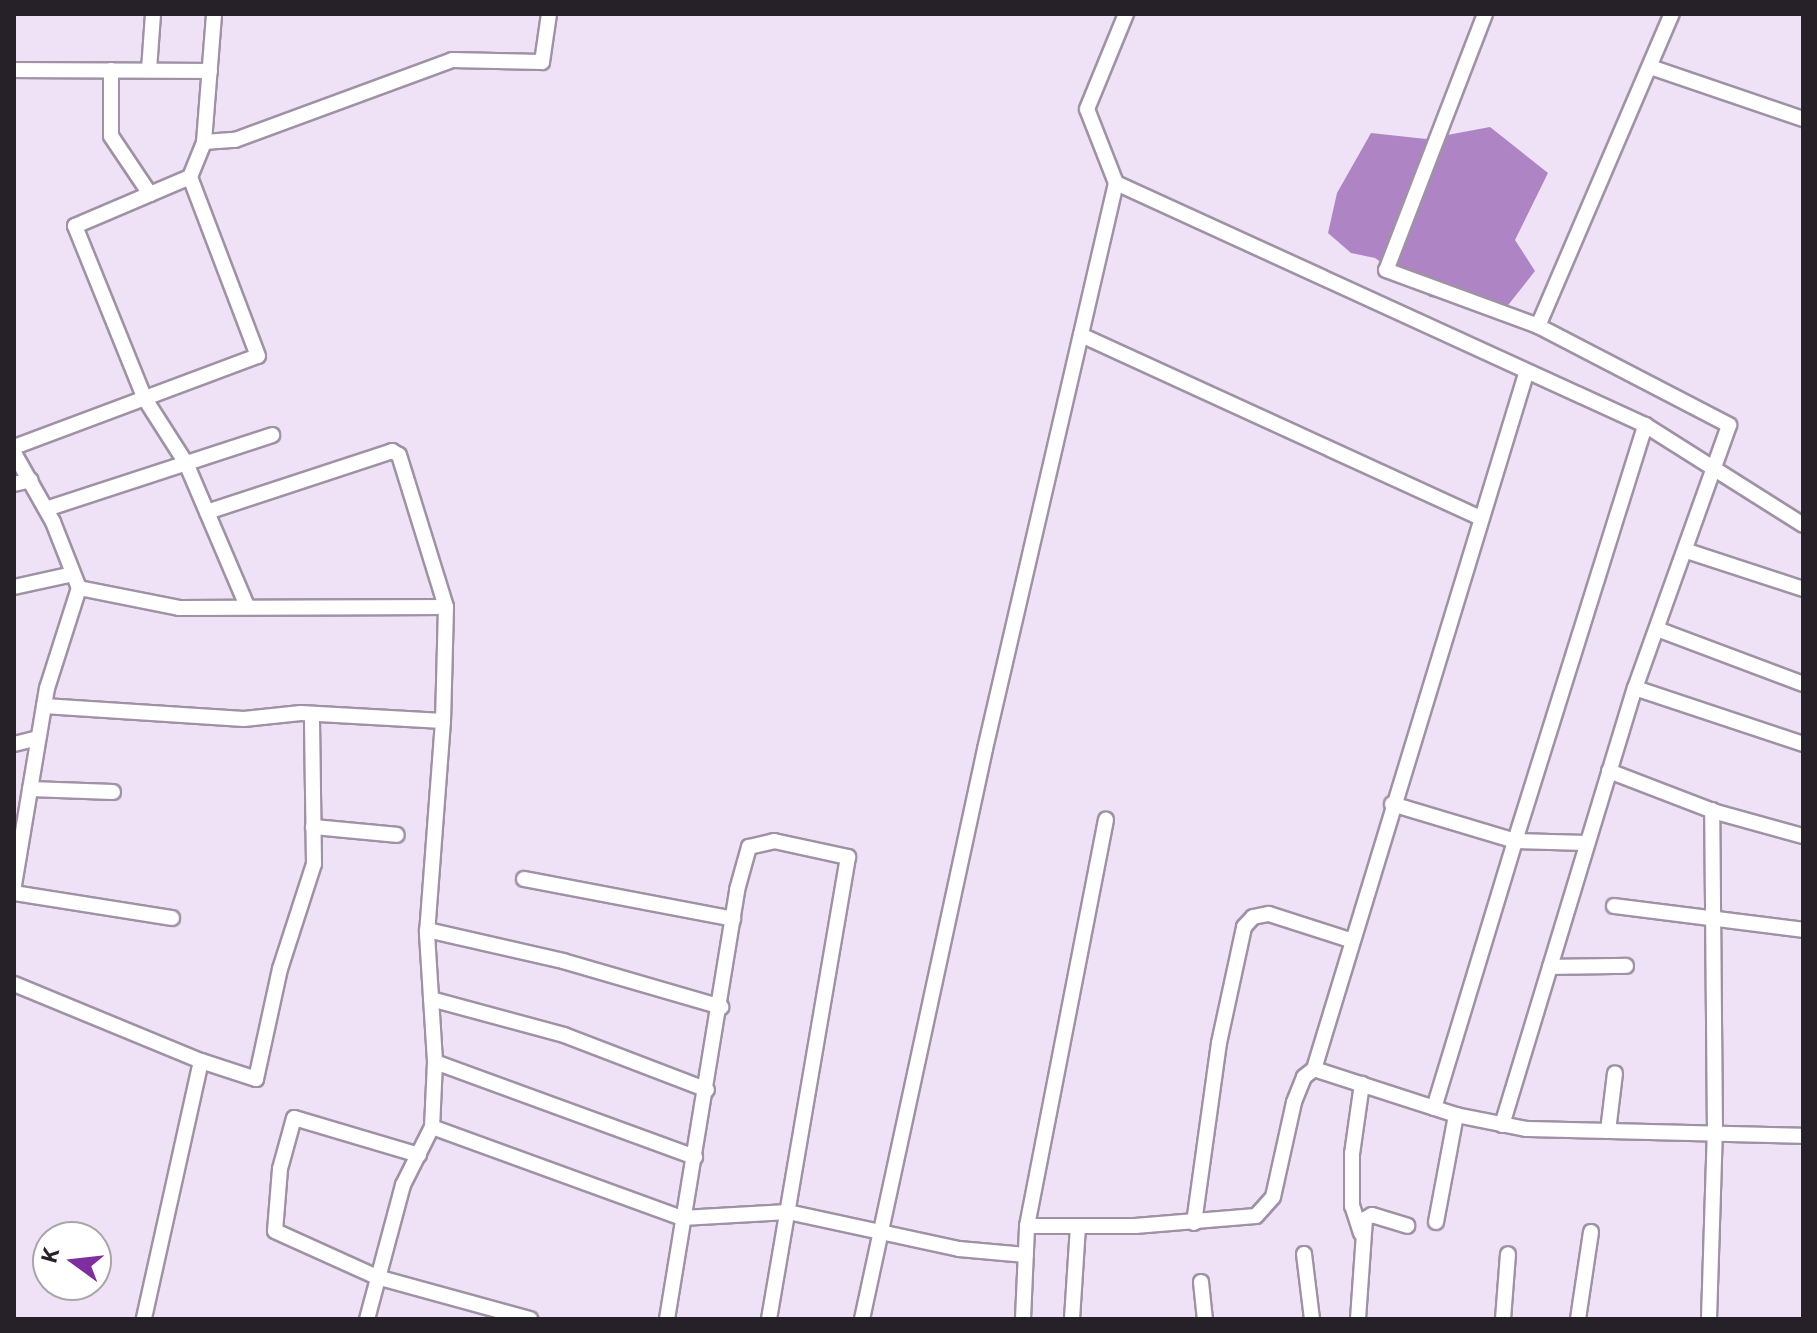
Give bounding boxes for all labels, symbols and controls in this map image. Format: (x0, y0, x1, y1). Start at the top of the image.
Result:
north arrow (32, 1221, 112, 1301)
text: K (36, 1245, 64, 1265)

